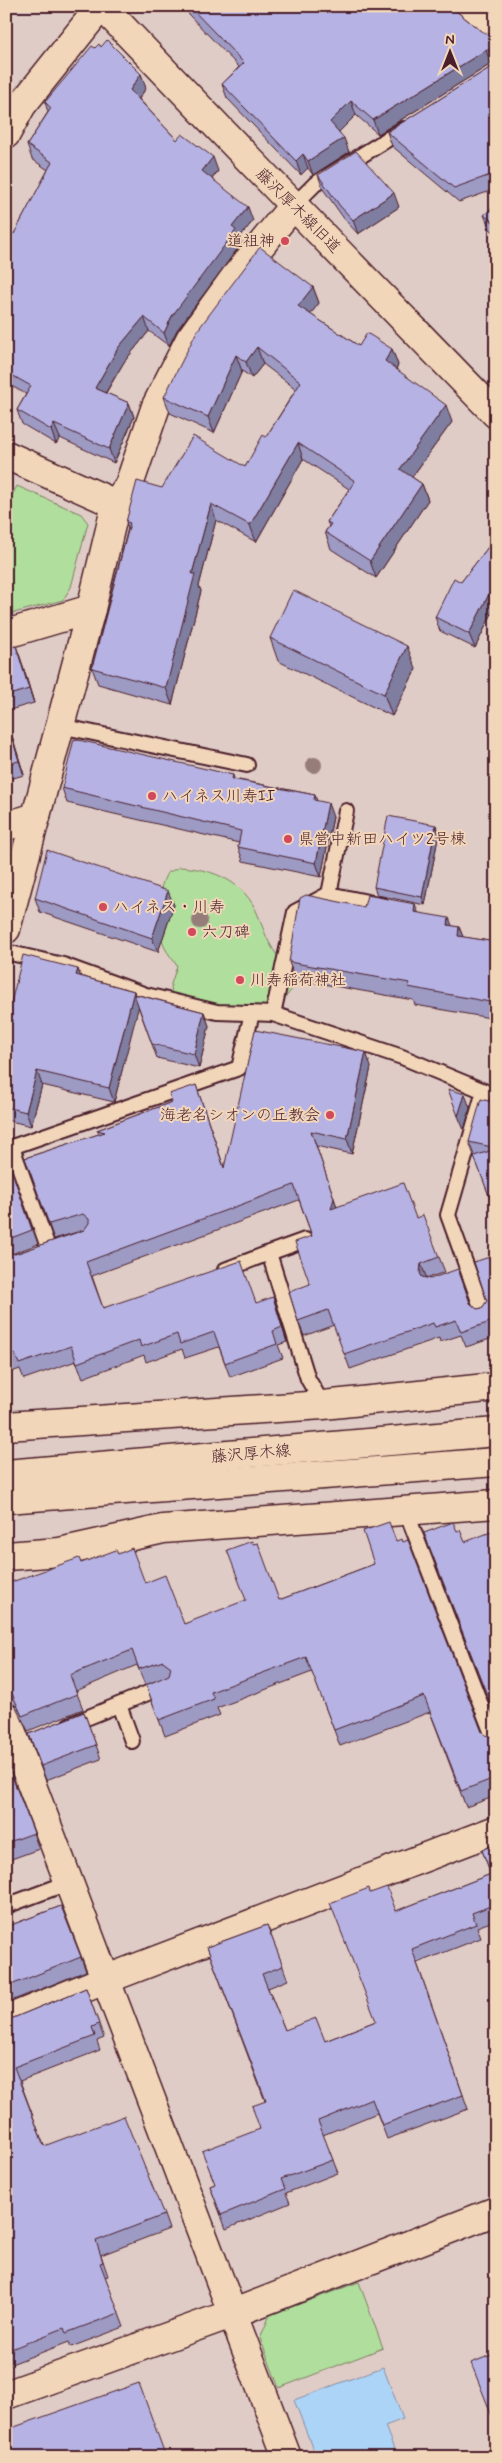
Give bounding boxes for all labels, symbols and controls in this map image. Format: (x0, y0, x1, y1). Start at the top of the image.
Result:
north arrow (424, 28, 474, 78)
text: N (445, 31, 455, 49)
street label: 藤沢厚木線旧道 (251, 164, 345, 258)
place label: 道祖神 (227, 231, 275, 252)
marker: 道祖神 (279, 235, 291, 247)
place label: ハイネス川寿II (162, 786, 275, 807)
marker: ハイネス川寿II (146, 790, 158, 802)
place label: 県営中新田ハイツ2号棟 (298, 829, 466, 850)
marker: 県営中新田ハイツ2号棟 (282, 833, 294, 845)
place label: ハイネス・川寿 (113, 897, 225, 918)
marker: ハイネス・川寿 (97, 901, 109, 913)
place label: 六刀碑 (202, 922, 250, 943)
marker: 六刀碑 (186, 926, 198, 938)
place label: 川寿稲荷神社 (250, 970, 346, 991)
marker: 川寿稲荷神社 (234, 974, 246, 986)
place label: 海老名シオンの丘教会 (160, 1105, 320, 1126)
marker: 海老名シオンの丘教会 (324, 1109, 336, 1121)
street label: 藤沢厚木線 (210, 1440, 292, 1468)

